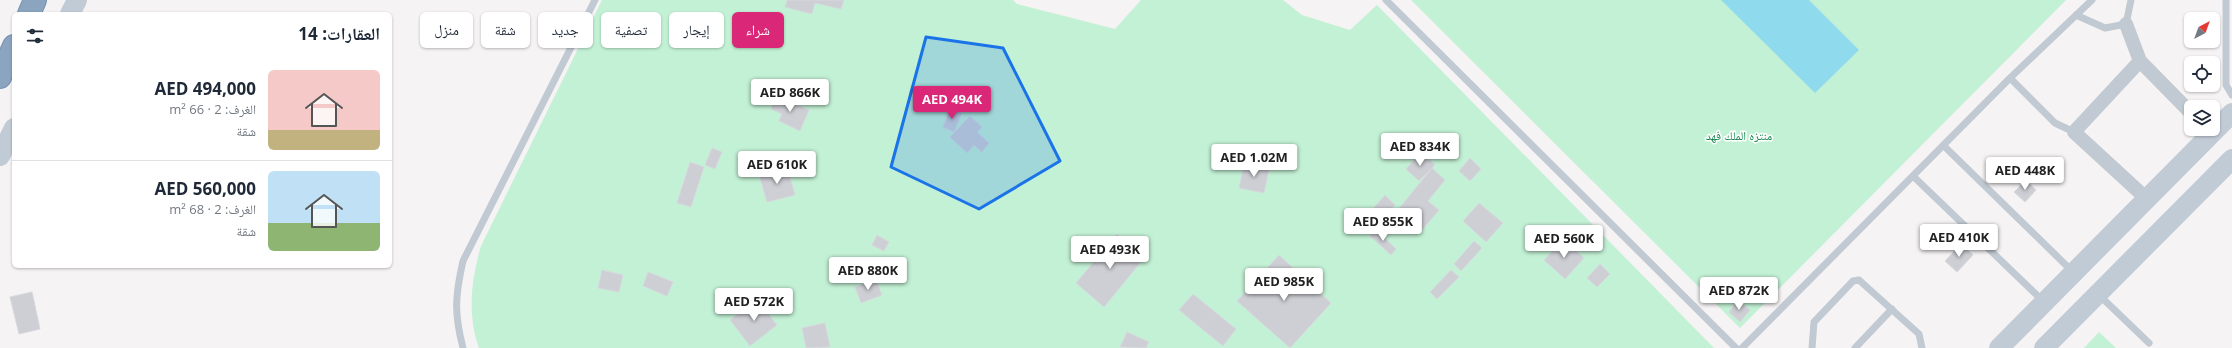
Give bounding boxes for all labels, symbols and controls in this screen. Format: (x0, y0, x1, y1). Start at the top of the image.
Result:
chip: منزل (420, 12, 473, 48)
chip: شقة (481, 12, 530, 48)
chip: جديد (538, 12, 593, 48)
chip: تصفية (601, 12, 661, 48)
chip: إيجار (669, 12, 724, 48)
chip: شراء (732, 12, 784, 48)
north arrow (2184, 12, 2220, 48)
map controls (2184, 12, 2220, 136)
text: العقارات: 14 (298, 22, 380, 45)
icon: filters (24, 25, 46, 47)
button: locate (2184, 56, 2220, 92)
text: AED 494,000 (155, 77, 256, 100)
pin: AED 866K (749, 79, 831, 113)
text: AED 866K (760, 83, 820, 101)
icon: home (300, 86, 348, 134)
pin: AED 494K (911, 86, 993, 120)
text: AED 494K (922, 90, 982, 108)
text: الغرف: 2 · 66 m² (169, 100, 256, 118)
button: layers (2184, 100, 2220, 136)
text: شقة (237, 122, 256, 140)
park label: منتزه الملك فهد (1706, 127, 1772, 144)
pin: AED 834K (1379, 133, 1461, 167)
text: AED 834K (1390, 137, 1450, 155)
pin: AED 1.02M (1208, 144, 1300, 178)
text: AED 1.02M (1220, 148, 1288, 166)
pin: AED 610K (736, 151, 818, 185)
text: AED 610K (747, 155, 807, 173)
pin: AED 448K (1984, 157, 2066, 191)
text: AED 448K (1995, 161, 2055, 179)
text: AED 560,000 (155, 177, 256, 200)
icon: home (300, 187, 348, 235)
text: الغرف: 2 · 68 m² (169, 200, 256, 218)
pin: AED 855K (1342, 208, 1424, 242)
text: AED 855K (1353, 212, 1413, 230)
text: شقة (237, 222, 256, 240)
pin: AED 410K (1918, 224, 2000, 258)
pin: AED 560K (1523, 225, 1605, 259)
text: AED 410K (1929, 228, 1989, 246)
text: AED 560K (1534, 229, 1594, 247)
pin: AED 493K (1069, 236, 1151, 270)
text: AED 493K (1080, 240, 1140, 258)
pin: AED 880K (827, 257, 909, 291)
text: AED 880K (838, 261, 898, 279)
pin: AED 985K (1243, 268, 1325, 302)
text: AED 985K (1254, 272, 1314, 290)
pin: AED 872K (1698, 277, 1780, 311)
text: AED 872K (1709, 281, 1769, 299)
pin: AED 572K (713, 288, 795, 322)
text: AED 572K (724, 292, 784, 310)

